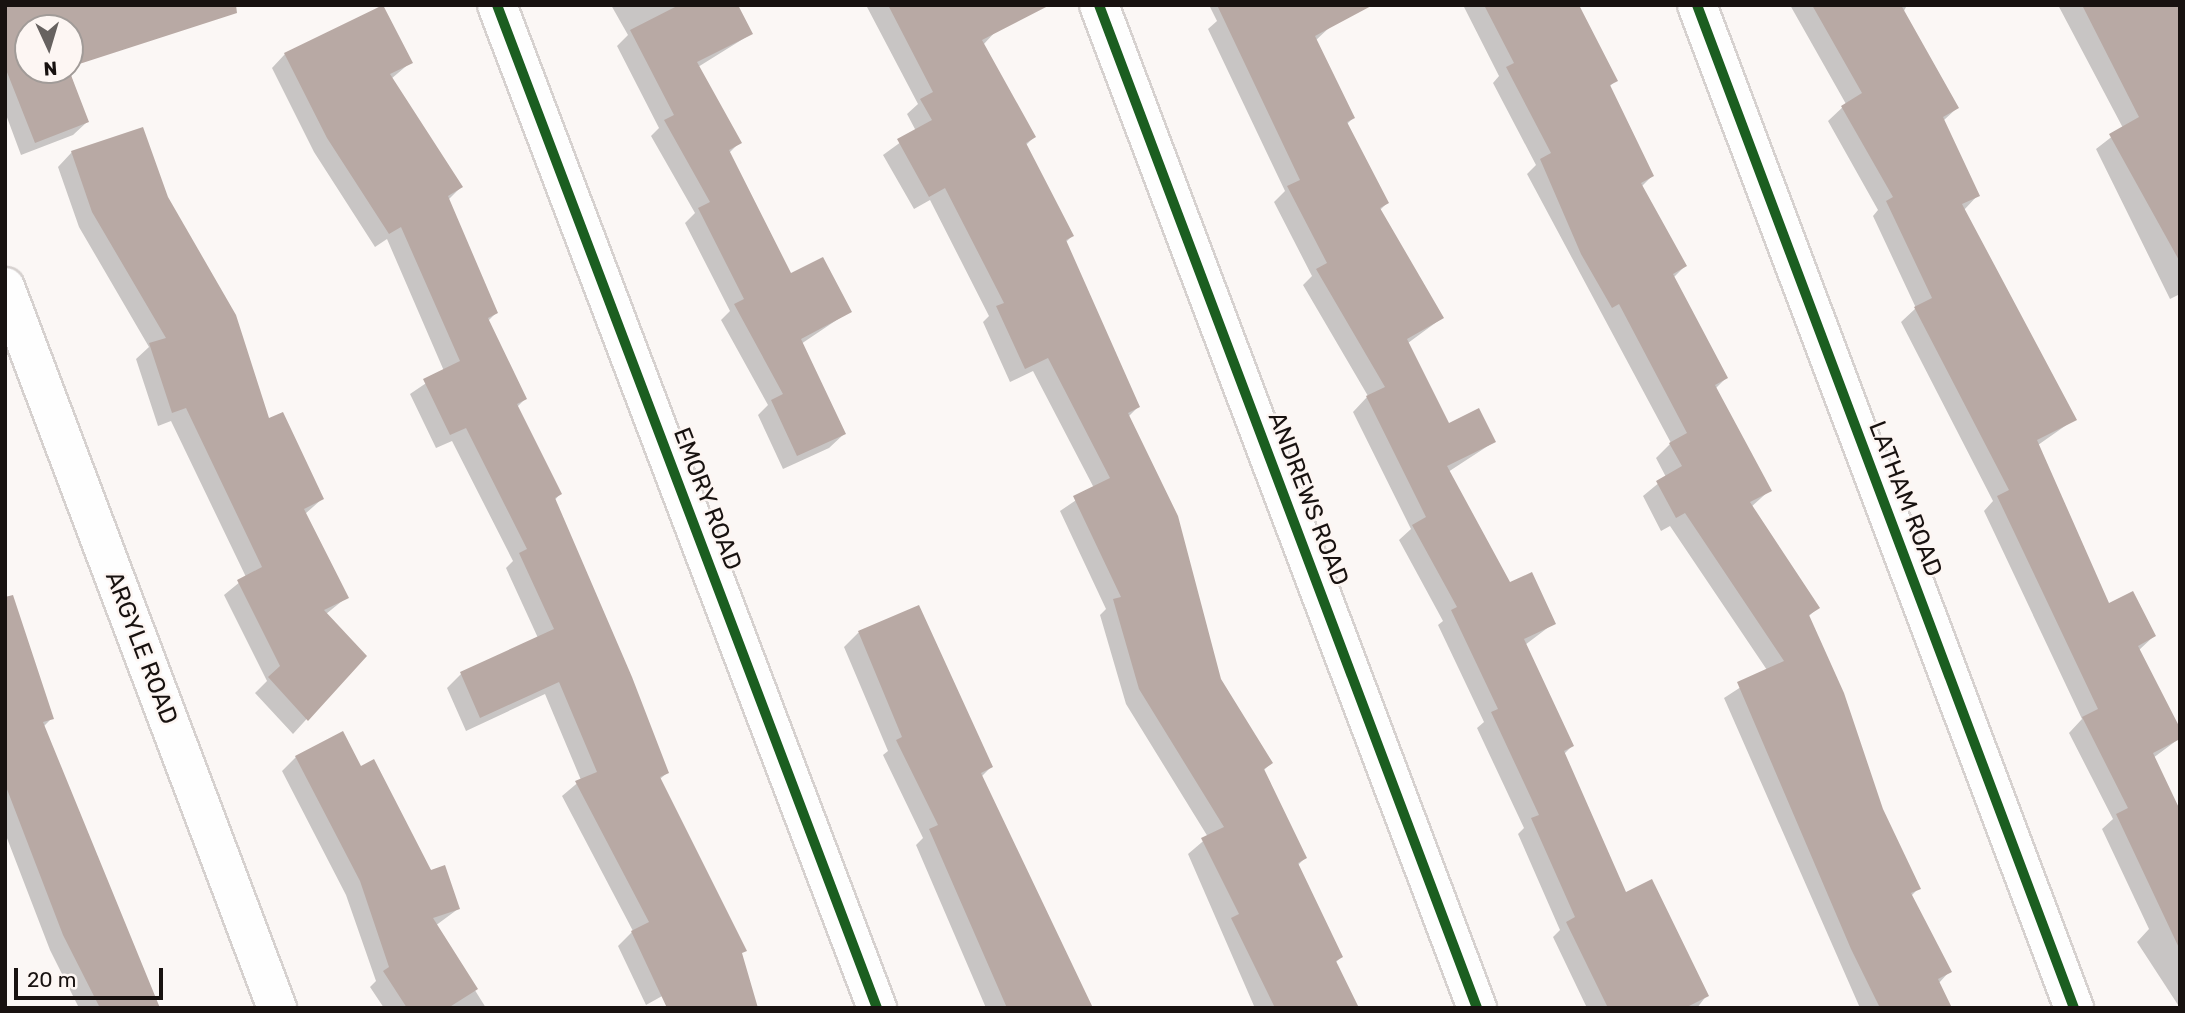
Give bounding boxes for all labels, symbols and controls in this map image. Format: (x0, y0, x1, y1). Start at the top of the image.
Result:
north arrow (14, 14, 84, 84)
text: N (43, 57, 58, 80)
street label: ANDREWS ROAD (1262, 408, 1354, 590)
street label: LATHAM ROAD (1862, 417, 1948, 581)
street label: EMORY ROAD (667, 424, 747, 574)
street label: ARGYLE ROAD (99, 568, 183, 728)
scale bar (18, 954, 166, 998)
text: 20 m (27, 967, 76, 992)

